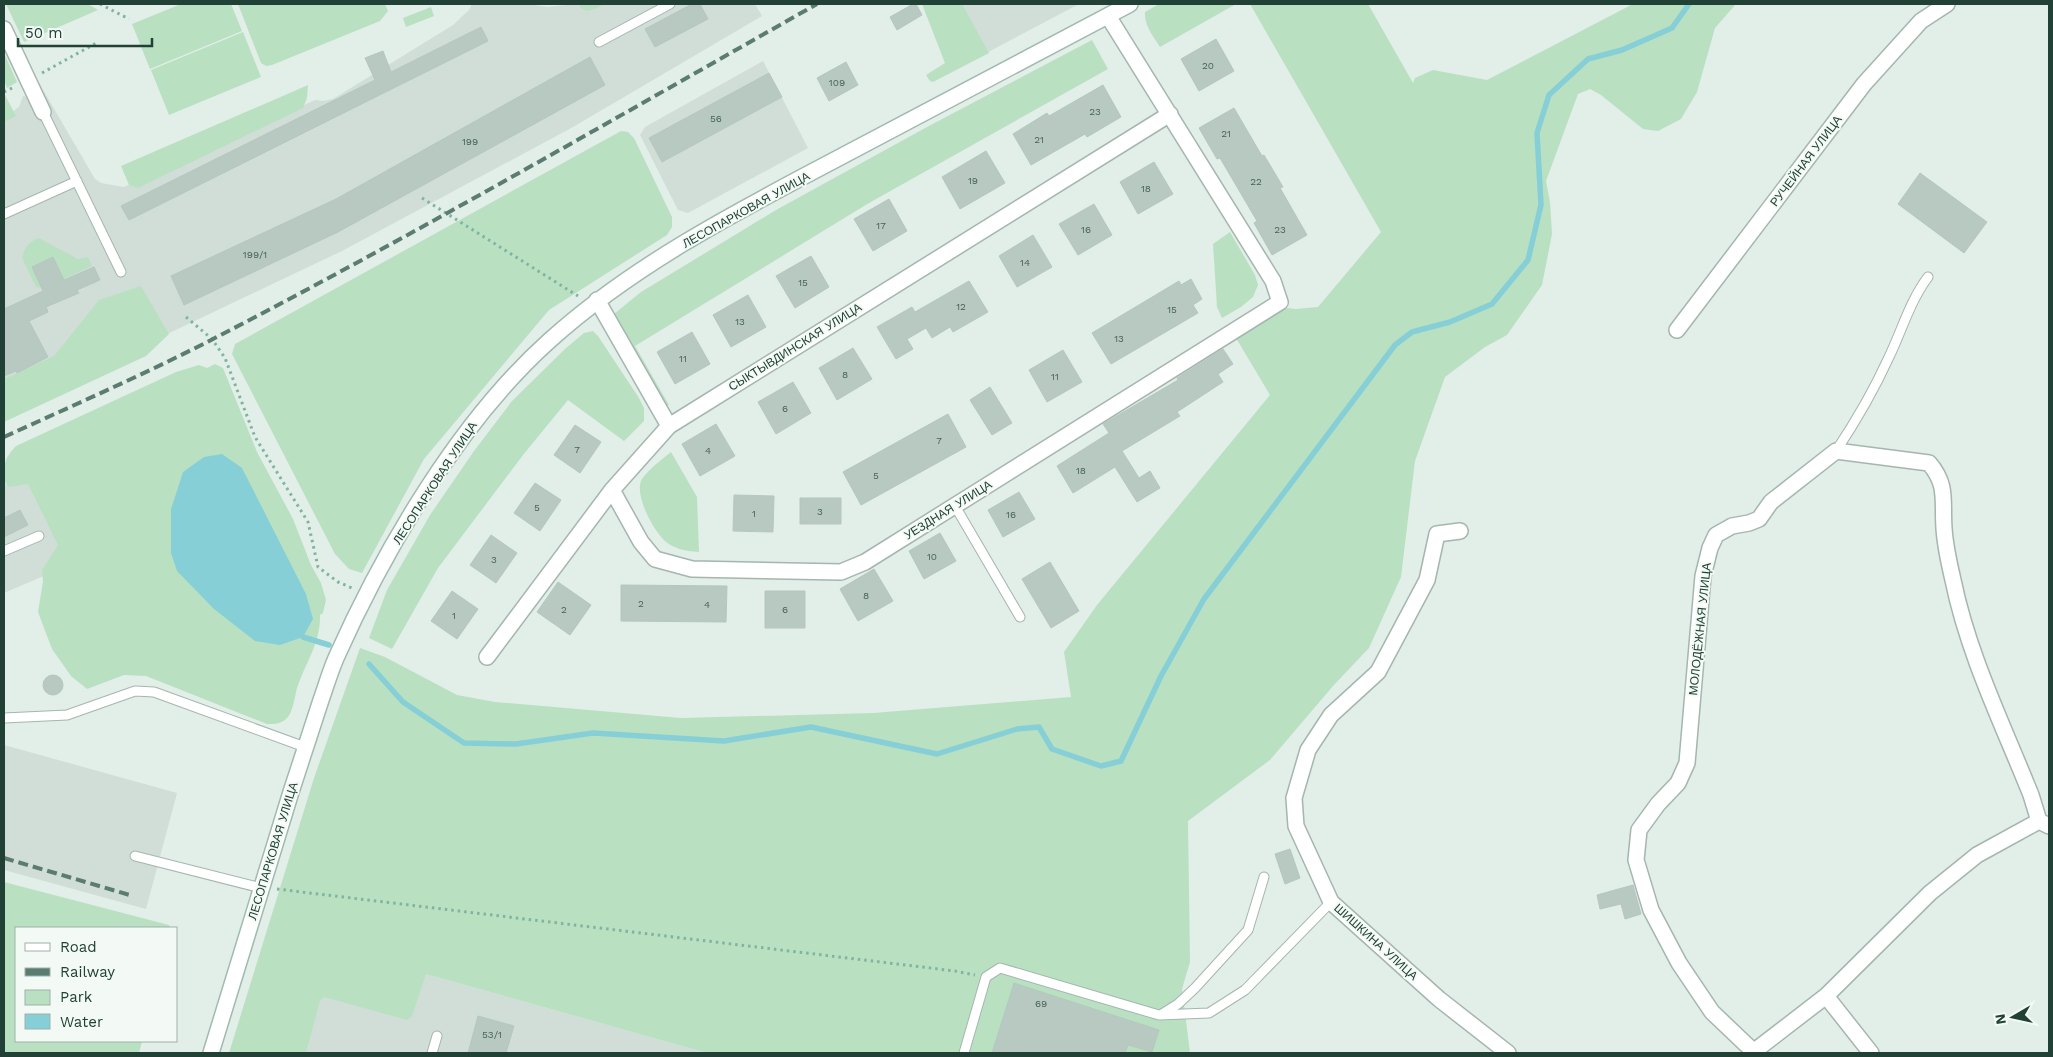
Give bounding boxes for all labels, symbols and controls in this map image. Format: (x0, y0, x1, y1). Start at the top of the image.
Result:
scale bar (18, 15, 151, 47)
text: 50 m (25, 24, 62, 42)
house number: 20 (1202, 60, 1214, 71)
house number: 109 (829, 77, 845, 88)
house number: 23 (1089, 106, 1101, 117)
street label: РУЧЕЙНАЯ УЛИЦА (1767, 112, 1845, 209)
house number: 56 (710, 113, 722, 124)
house number: 21 (1221, 128, 1231, 139)
house number: 21 (1034, 134, 1044, 145)
house number: 199 (462, 136, 478, 147)
street label: ЛЕСОПАРКОВАЯ УЛИЦА (680, 169, 812, 251)
house number: 19 (968, 175, 978, 186)
house number: 22 (1250, 176, 1262, 187)
house number: 18 (1141, 183, 1151, 194)
house number: 17 (876, 220, 886, 231)
house number: 16 (1081, 224, 1091, 235)
house number: 23 (1274, 224, 1286, 235)
house number: 199/1 (243, 249, 267, 260)
house number: 14 (1020, 257, 1030, 268)
house number: 15 (798, 277, 808, 288)
street label: СЫКТЫВДИНСКАЯ УЛИЦА (726, 300, 864, 394)
house number: 12 (956, 301, 966, 312)
house number: 15 (1167, 304, 1177, 315)
house number: 13 (735, 316, 745, 327)
house number: 13 (1114, 333, 1124, 344)
house number: 11 (679, 353, 687, 364)
house number: 8 (842, 369, 848, 380)
house number: 11 (1051, 371, 1059, 382)
house number: 6 (782, 403, 788, 414)
street label: ЛЕСОПАРКОВАЯ УЛИЦА (390, 419, 480, 547)
house number: 7 (936, 435, 942, 446)
house number: 7 (574, 444, 580, 455)
house number: 4 (705, 445, 711, 456)
house number: 18 (1076, 465, 1086, 476)
house number: 5 (873, 470, 879, 481)
street label: УЕЗДНАЯ УЛИЦА (902, 477, 994, 543)
house number: 5 (534, 502, 540, 513)
house number: 3 (817, 506, 823, 517)
house number: 1 (752, 508, 756, 519)
house number: 16 (1006, 509, 1016, 520)
house number: 10 (927, 551, 937, 562)
house number: 3 (491, 554, 497, 565)
street label: МОЛОДЁЖНАЯ УЛИЦА (1686, 562, 1714, 696)
house number: 8 (863, 590, 869, 601)
house number: 2 (638, 598, 644, 609)
house number: 4 (704, 599, 710, 610)
house number: 2 (561, 604, 567, 615)
house number: 6 (782, 604, 788, 615)
house number: 1 (452, 610, 456, 621)
street label: ЛЕСОПАРКОВАЯ УЛИЦА (245, 780, 301, 922)
street label: ШИШКИНА УЛИЦА (1331, 901, 1421, 983)
legend (15, 927, 178, 1042)
text: Road (60, 938, 97, 956)
text: Railway (60, 963, 115, 981)
text: Park (60, 988, 93, 1006)
north arrow (1988, 992, 2038, 1042)
house number: 69 (1035, 998, 1047, 1009)
text: Water (60, 1013, 103, 1031)
text: N (1991, 1013, 2009, 1025)
house number: 53/1 (482, 1029, 502, 1040)

